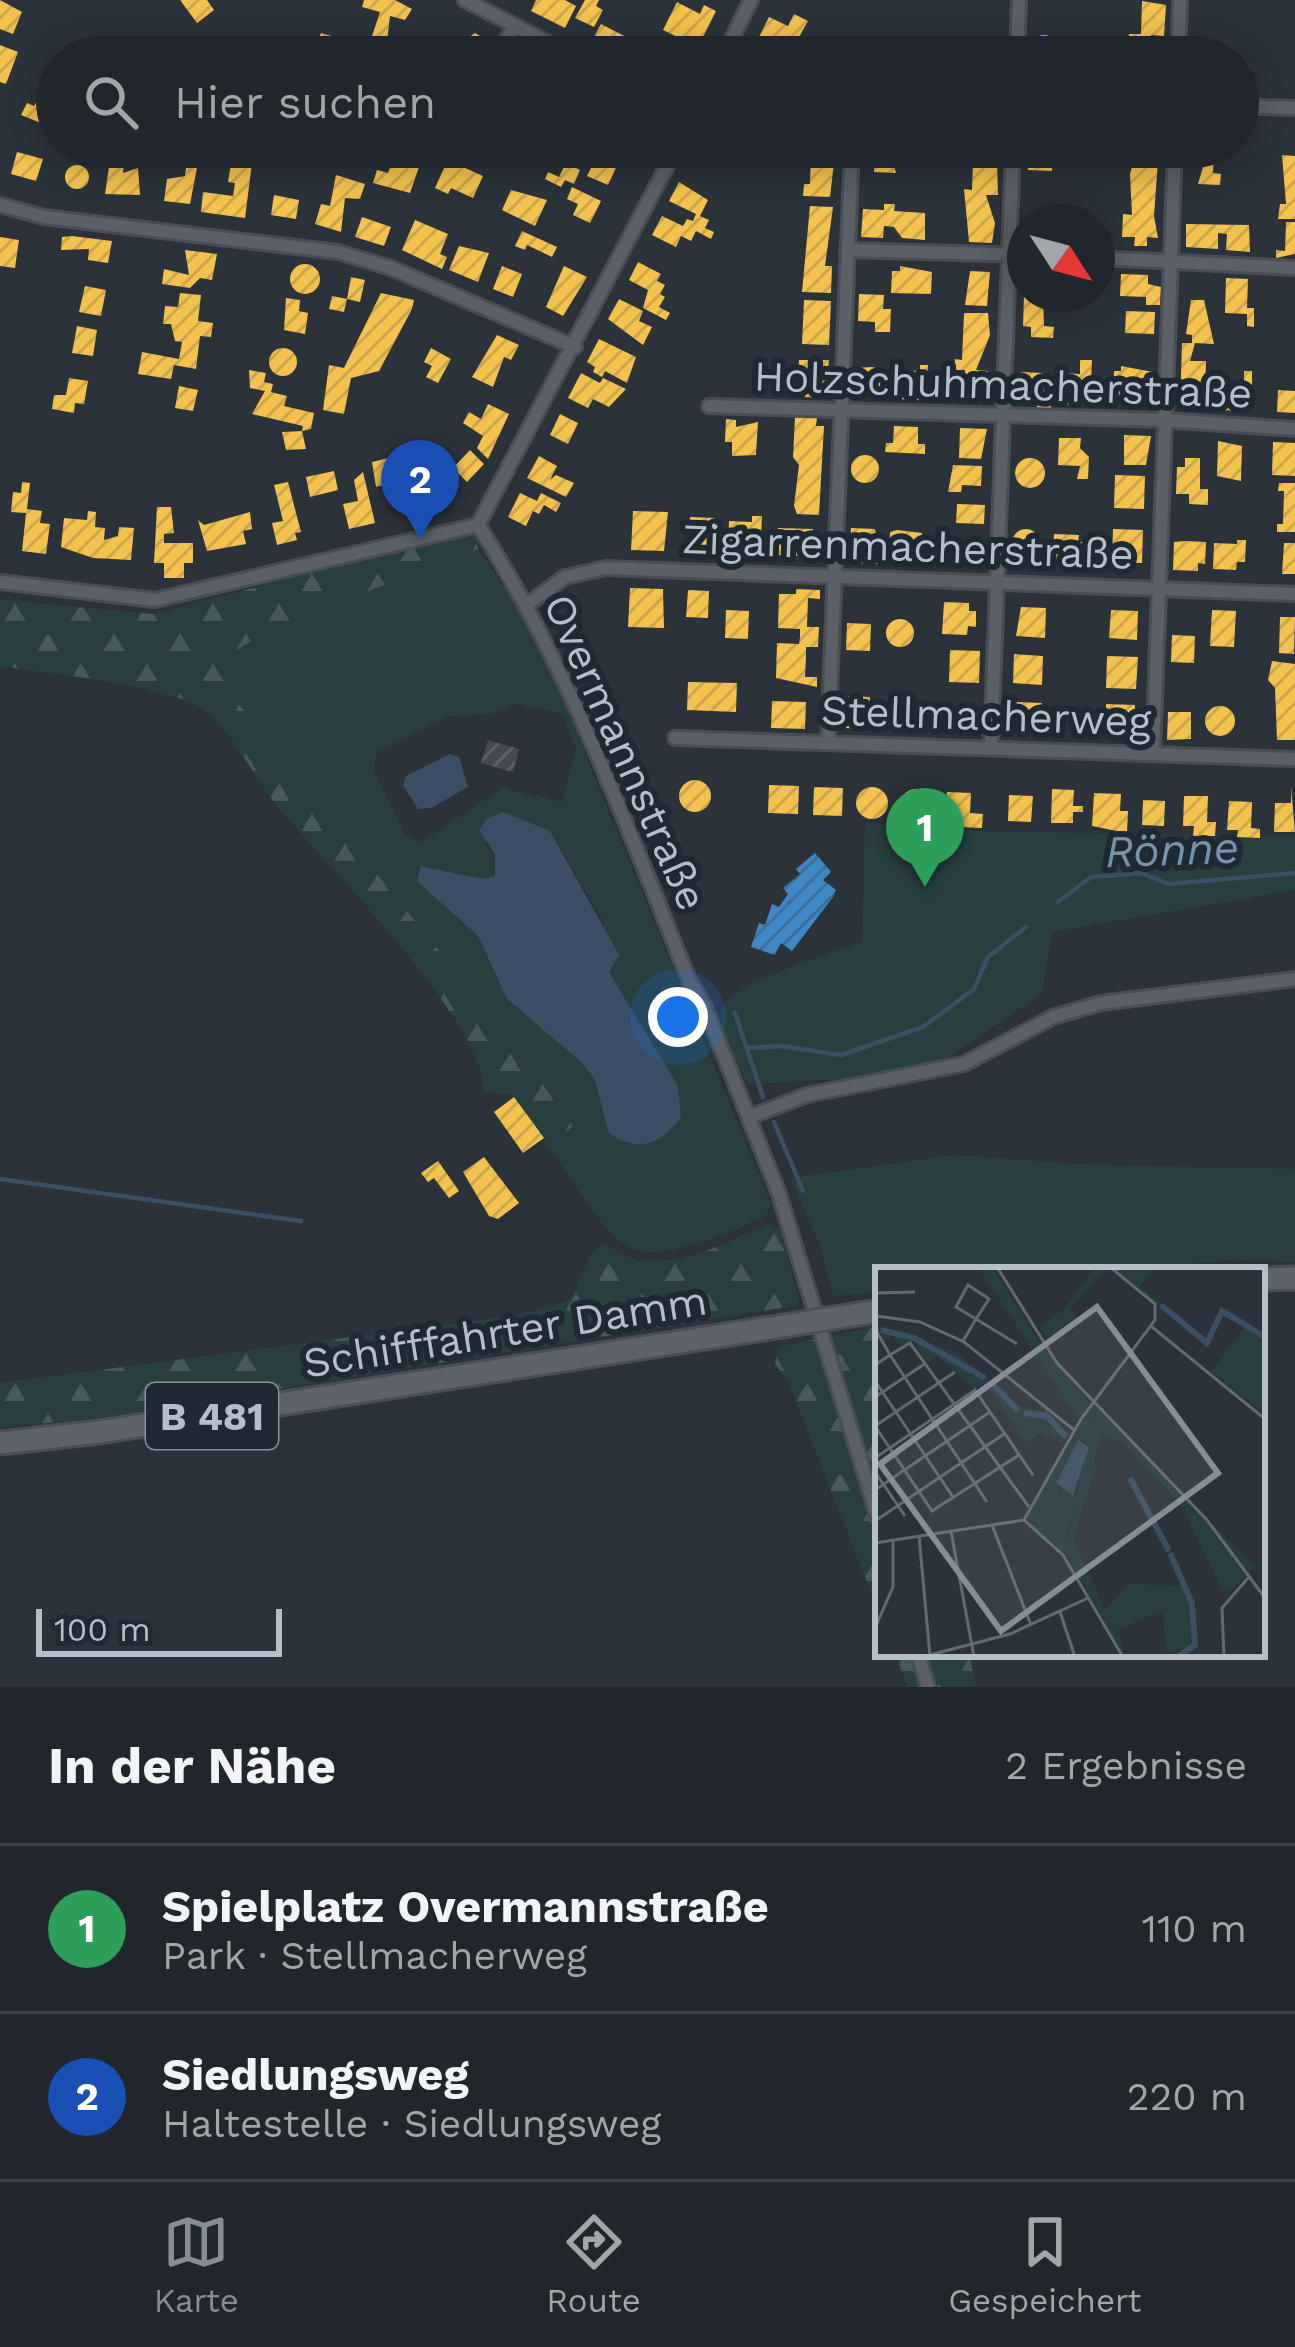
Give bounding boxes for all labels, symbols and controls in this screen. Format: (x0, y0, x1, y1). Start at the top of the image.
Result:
search box (36, 36, 1259, 168)
icon: search (78, 69, 144, 135)
text: Hier suchen (174, 76, 436, 129)
north arrow (1007, 204, 1115, 312)
street label: Holzschuhmacherstraße (753, 351, 1253, 418)
pin: 2 (381, 440, 459, 539)
street label: Zigarrenmacherstraße (681, 514, 1134, 579)
street label: Overmannstraße (534, 587, 717, 918)
street label: Stellmacherweg (820, 685, 1152, 746)
pin: 1 (886, 788, 964, 887)
water label: Rönne (1104, 821, 1240, 878)
your location (648, 987, 708, 1047)
inset map (875, 1267, 1265, 1657)
street label: Schifffahrter Damm (300, 1275, 710, 1388)
road number: B 481 (146, 1383, 278, 1449)
scale bar (36, 1603, 282, 1656)
text: 100 m (54, 1610, 151, 1649)
text: In der Nähe (48, 1736, 336, 1795)
text: 2 Ergebnisse (1005, 1743, 1247, 1788)
text: Spielplatz Overmannstraße (162, 1880, 769, 1933)
text: 1 (79, 1906, 95, 1951)
text: 110 m (1142, 1906, 1247, 1951)
text: Park · Stellmacherweg (162, 1933, 587, 1978)
text: Siedlungsweg (162, 2048, 469, 2101)
text: 2 (75, 2074, 99, 2119)
text: 220 m (1127, 2074, 1247, 2119)
text: Haltestelle · Siedlungsweg (162, 2101, 661, 2146)
tab: Karte (154, 2209, 239, 2320)
tab: Route (546, 2209, 641, 2320)
tab: Gespeichert (948, 2209, 1141, 2320)

